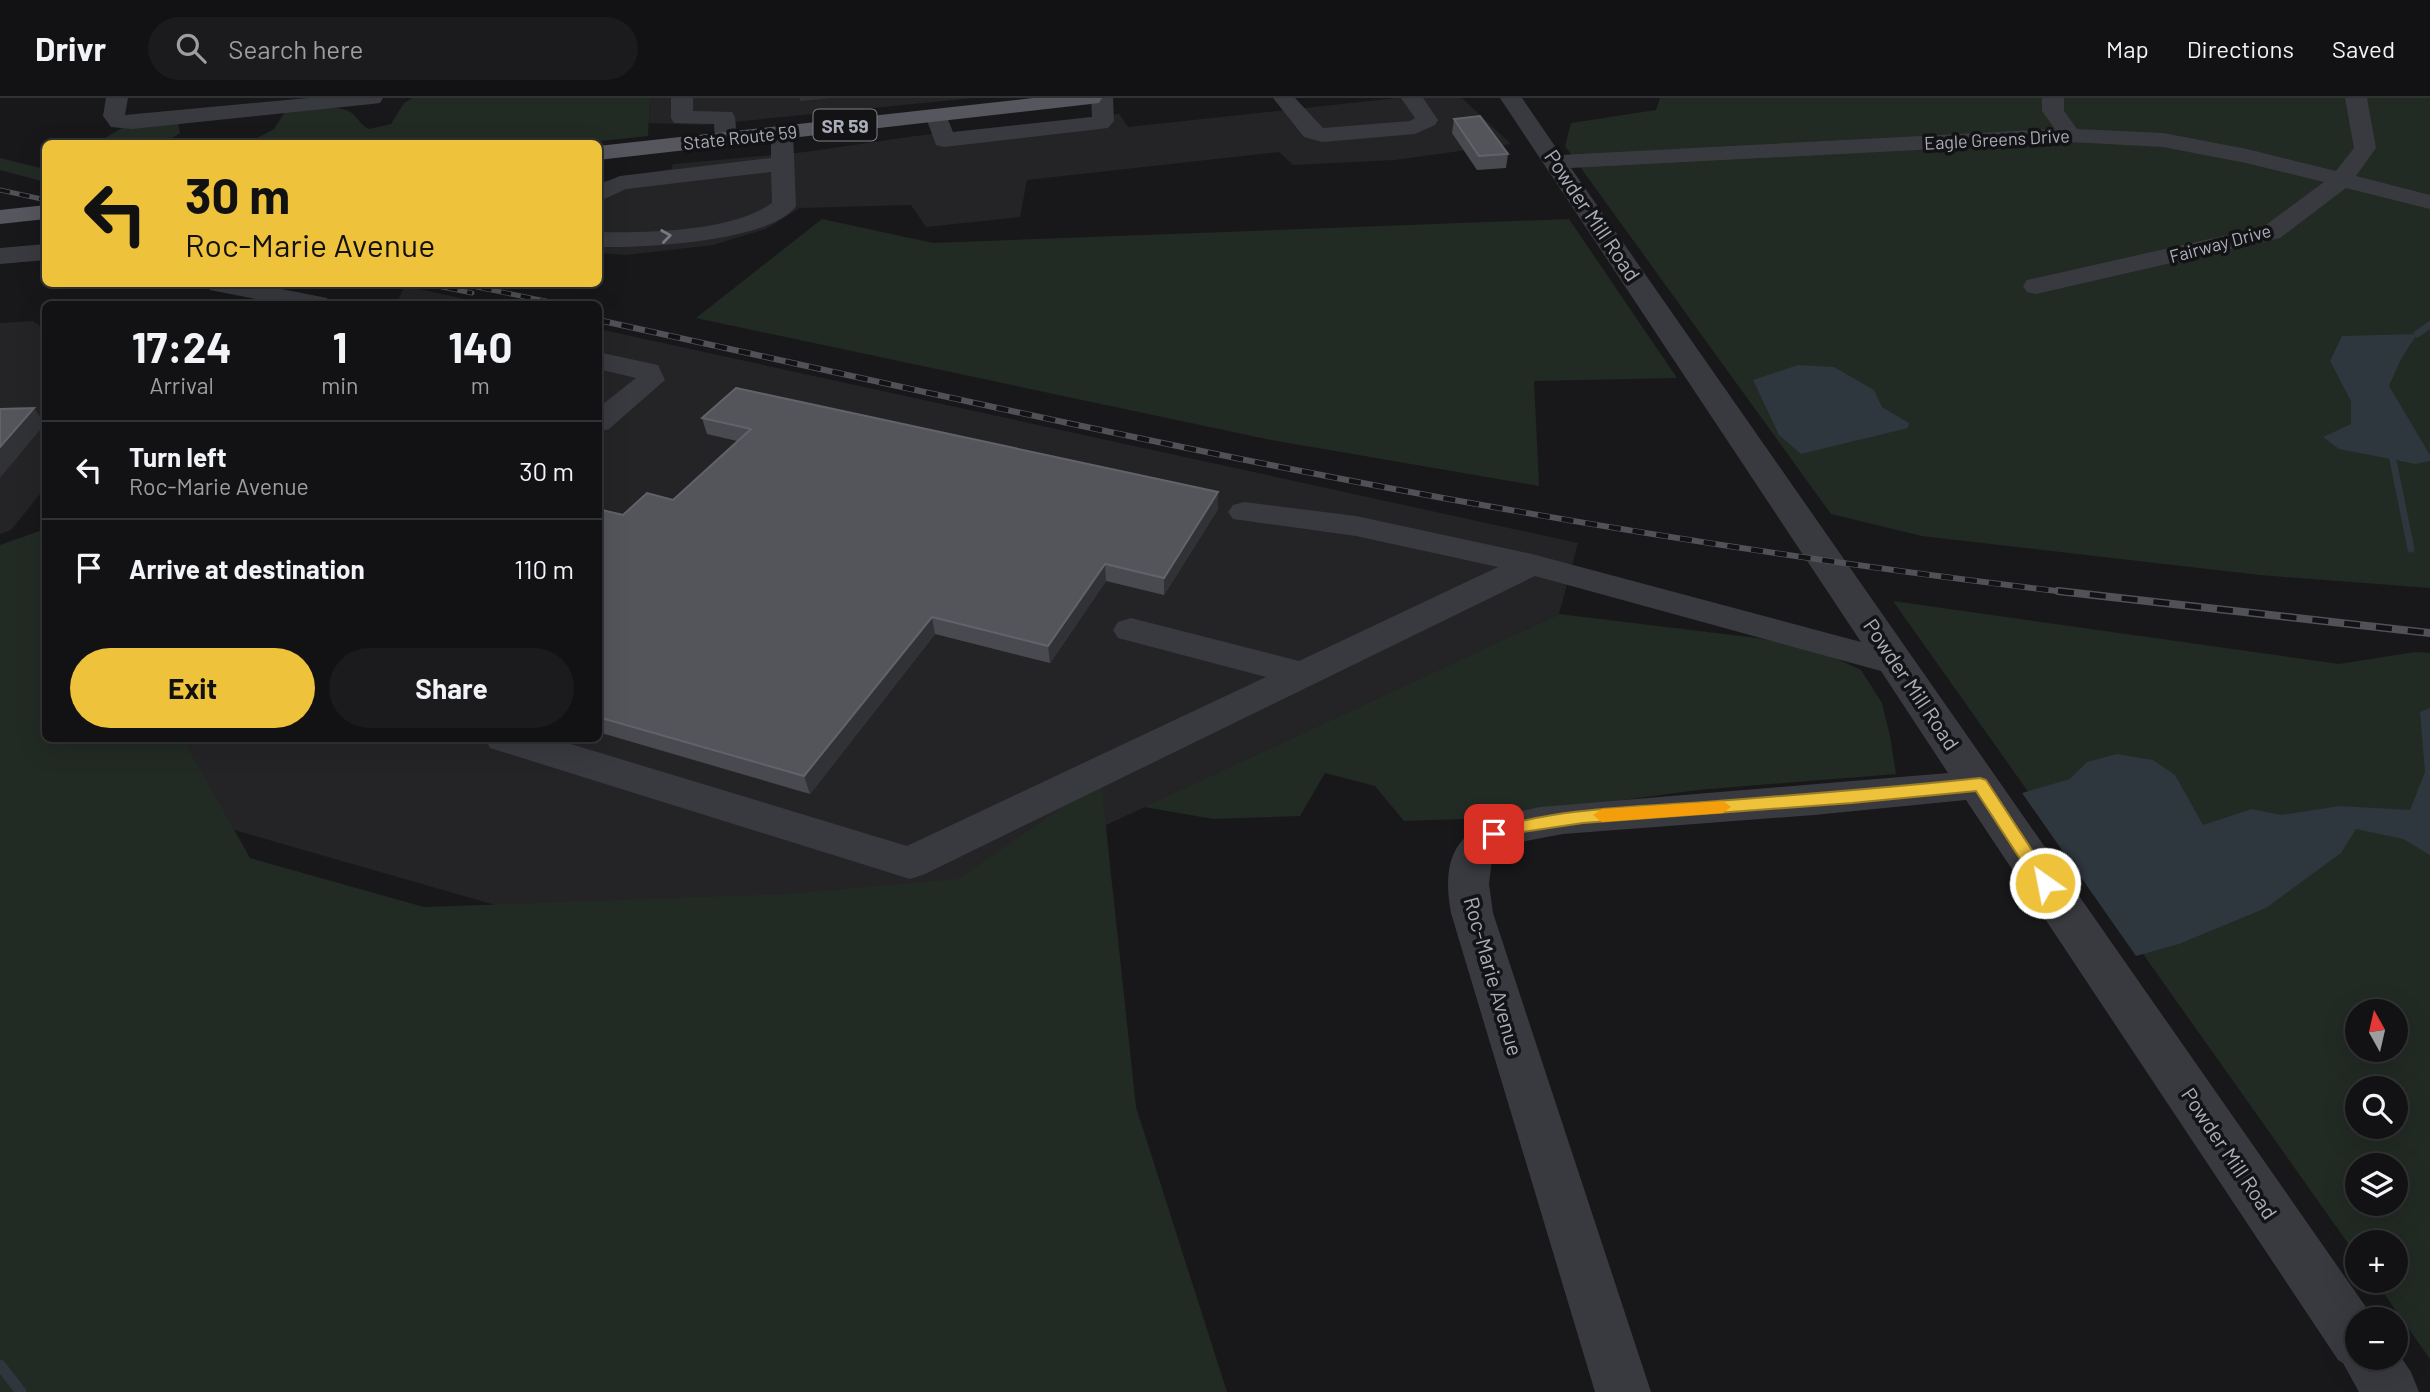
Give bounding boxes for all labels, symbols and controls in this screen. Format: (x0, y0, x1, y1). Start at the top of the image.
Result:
search box (148, 17, 638, 80)
text: Drivr (35, 28, 106, 68)
icon: search (172, 29, 210, 67)
text: Search here (228, 33, 363, 64)
text: Map (2106, 34, 2149, 63)
text: Directions (2187, 34, 2294, 63)
text: Saved (2332, 34, 2395, 63)
road number: SR 59 (814, 110, 876, 140)
street label: State Route 59 (682, 120, 798, 154)
street label: Eagle Greens Drive (1924, 124, 2070, 154)
street label: Powder Mill Road (1540, 145, 1646, 285)
text: 30 m (185, 165, 290, 224)
icon: left (70, 168, 161, 259)
street label: Fairway Drive (2167, 219, 2273, 267)
text: Roc-Marie Avenue (185, 225, 435, 263)
one-way arrow (660, 229, 672, 244)
text: 17:24 (132, 321, 232, 371)
text: 1 (332, 321, 347, 371)
text: 140 (448, 321, 512, 371)
text: Arrival (149, 371, 214, 399)
text: min (321, 371, 359, 399)
text: m (471, 371, 490, 399)
text: Turn left (129, 441, 227, 472)
icon: left (70, 451, 108, 489)
text: 30 m (519, 455, 574, 486)
text: Roc-Marie Avenue (129, 472, 309, 500)
icon: arrive (70, 549, 108, 587)
text: Arrive at destination (129, 553, 365, 584)
text: 110 m (514, 553, 574, 584)
street label: Powder Mill Road (1859, 614, 1965, 754)
button: Exit (70, 648, 315, 728)
button: Share (329, 648, 574, 728)
pin (1464, 804, 1524, 864)
icon: arrive (1475, 815, 1513, 853)
position arrow (2008, 846, 2082, 920)
street label: Roc-Marie Avenue (1459, 894, 1529, 1058)
north arrow (2345, 999, 2408, 1062)
map controls (2345, 999, 2408, 1370)
button: search (2345, 1076, 2408, 1139)
street label: Powder Mill Road (2177, 1083, 2283, 1223)
button: layers (2345, 1153, 2408, 1216)
button: + (2345, 1230, 2408, 1293)
button: − (2345, 1307, 2408, 1370)

